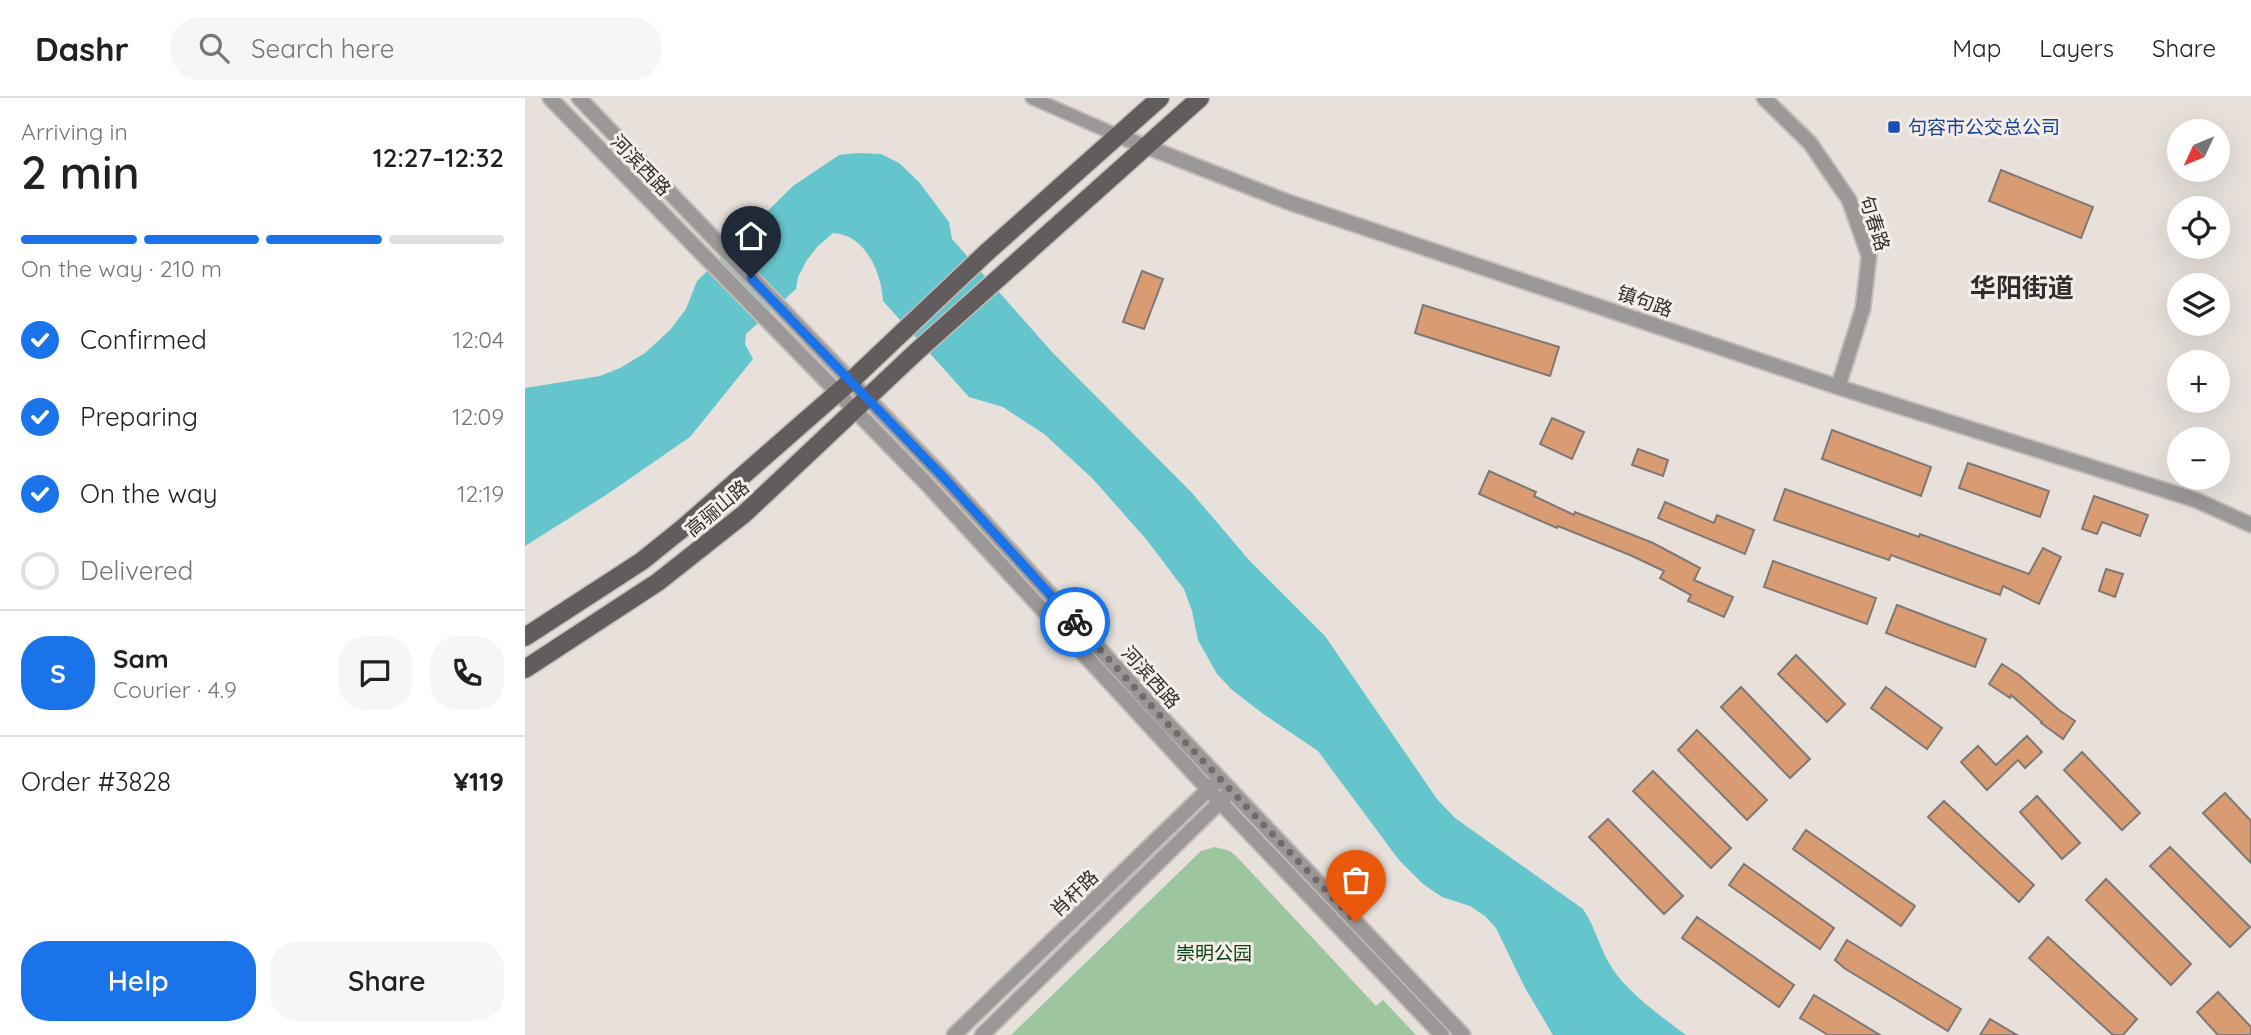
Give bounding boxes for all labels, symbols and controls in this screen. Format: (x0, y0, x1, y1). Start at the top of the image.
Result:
search box (171, 17, 661, 80)
text: Dashr (35, 28, 129, 69)
icon: search (195, 29, 233, 67)
text: Search here (251, 32, 394, 65)
text: Map (1952, 33, 2001, 63)
text: Layers (2039, 33, 2114, 63)
text: Share (2152, 33, 2216, 63)
place label: 句容市公交总公司 (1908, 115, 2060, 139)
text: Arriving in (21, 117, 128, 146)
marker: 句容市公交总公司 (1886, 119, 1902, 135)
north arrow (2167, 119, 2229, 182)
map controls (2167, 119, 2230, 490)
street label: 河滨西路 (606, 129, 676, 201)
text: 12:27–12:32 (373, 141, 504, 174)
text: 2 min (21, 143, 140, 201)
street label: 句春路 (1855, 192, 1895, 254)
button: locate (2167, 196, 2230, 259)
pin (721, 206, 781, 278)
icon: home (732, 217, 770, 255)
text: On the way · 210 m (21, 254, 222, 283)
district label: 华阳街道 (1970, 271, 2074, 304)
button: layers (2167, 273, 2230, 336)
street label: 镇句路 (1614, 280, 1676, 322)
icon: check (21, 321, 59, 359)
text: Confirmed (80, 323, 207, 356)
text: 12:04 (453, 325, 504, 354)
button: + (2167, 350, 2230, 413)
icon: check (21, 398, 59, 436)
text: Preparing (80, 400, 198, 433)
text: 12:09 (452, 402, 504, 431)
button: − (2167, 427, 2230, 490)
street label: 高骊山路 (680, 474, 754, 542)
icon: check (21, 475, 59, 513)
text: On the way (80, 477, 218, 510)
text: 12:19 (457, 479, 504, 508)
text: Delivered (80, 554, 193, 587)
courier (1040, 587, 1110, 657)
icon: bike (1056, 603, 1094, 641)
button: chat (338, 636, 412, 710)
button: phone (430, 636, 504, 710)
street label: 河滨西路 (1117, 641, 1185, 713)
text: Sam (113, 642, 169, 675)
text: S (50, 657, 66, 690)
text: Courier · 4.9 (113, 675, 237, 704)
text: Order #3828 (21, 765, 171, 798)
text: ¥119 (454, 765, 504, 798)
pin (1326, 850, 1386, 922)
icon: bag (1337, 861, 1375, 899)
street label: 肖杆路 (1045, 865, 1103, 921)
button: Help (21, 941, 256, 1021)
button: Share (270, 941, 504, 1021)
park label: 崇明公园 (1176, 941, 1252, 965)

